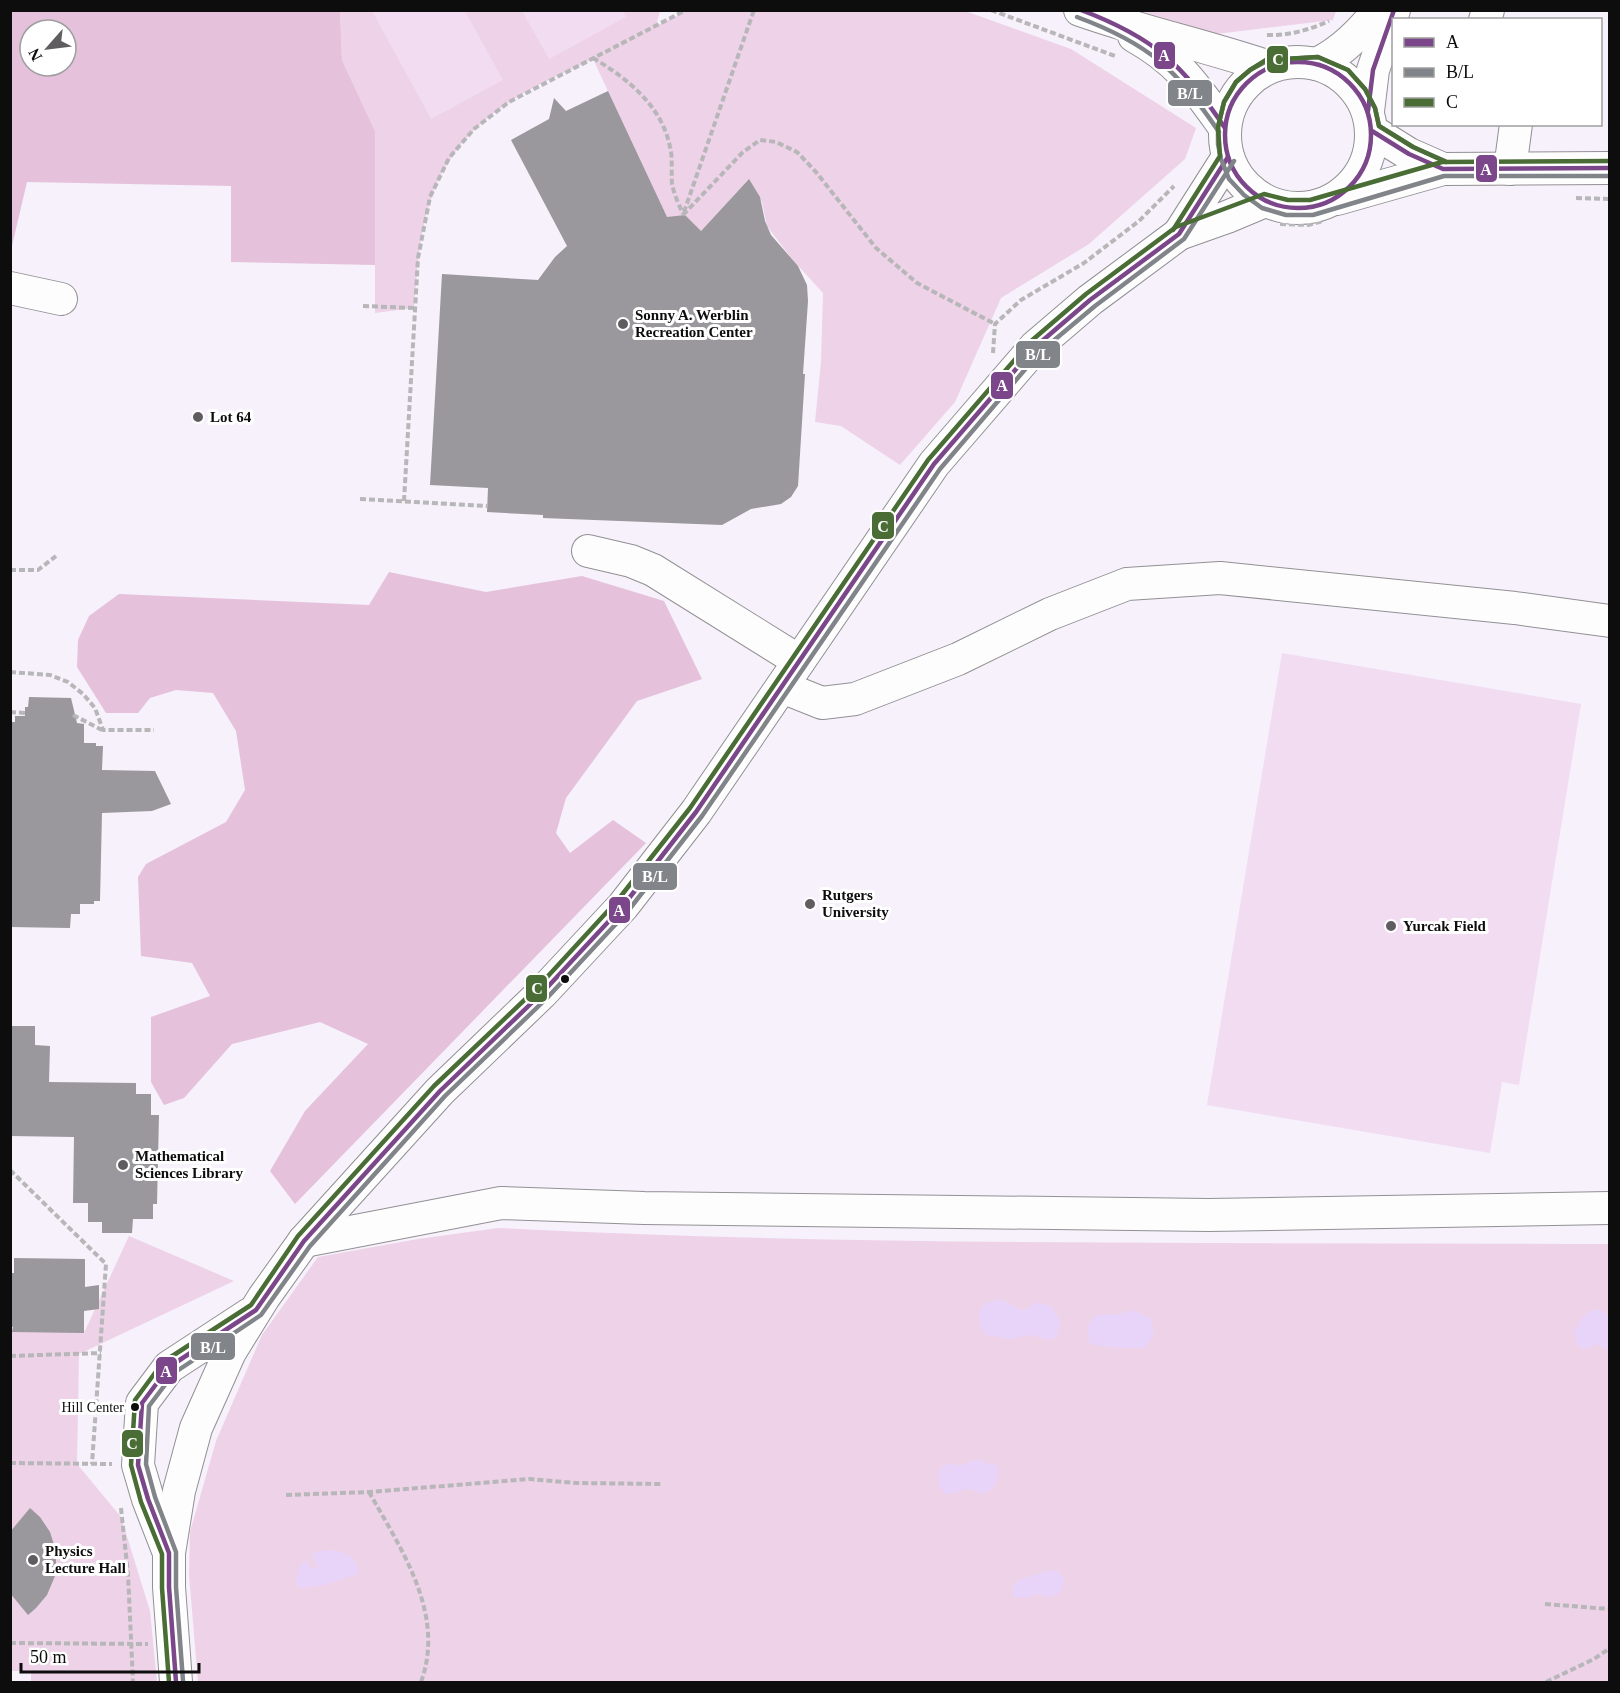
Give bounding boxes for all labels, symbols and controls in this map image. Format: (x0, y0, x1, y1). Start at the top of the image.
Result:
north arrow (18, 18, 78, 78)
legend (1392, 18, 1602, 126)
text: A (1446, 32, 1459, 52)
line badge: A (1153, 41, 1176, 70)
text: N (25, 45, 45, 64)
line badge: C (1266, 45, 1289, 74)
text: A (1158, 47, 1170, 64)
text: C (1272, 51, 1284, 68)
text: B/L (1446, 62, 1474, 82)
line badge: B/L (1167, 79, 1213, 107)
text: B/L (1177, 85, 1203, 102)
text: C (1446, 92, 1458, 112)
line badge: A (1475, 154, 1498, 183)
text: A (1480, 161, 1492, 178)
place label: Sonny A. Werblin Recreation Center (635, 307, 753, 340)
marker: Sonny A. Werblin Recreation Center (616, 317, 630, 331)
line badge: B/L (1015, 340, 1061, 369)
text: B/L (1025, 346, 1051, 363)
line badge: A (990, 371, 1014, 400)
text: A (996, 377, 1008, 394)
place label: Lot 64 (210, 409, 252, 425)
marker: Lot 64 (191, 410, 205, 424)
line badge: C (871, 511, 895, 540)
text: C (877, 518, 889, 535)
line badge: B/L (632, 862, 678, 891)
text: B/L (642, 868, 668, 885)
place label: Rutgers University (822, 887, 889, 920)
line badge: A (608, 896, 631, 924)
marker: Rutgers University (803, 897, 817, 911)
text: A (613, 902, 625, 919)
place label: Yurcak Field (1403, 918, 1487, 934)
marker: Yurcak Field (1384, 919, 1398, 933)
unlabelled marker (559, 973, 571, 985)
line badge: C (525, 974, 548, 1003)
text: C (531, 980, 543, 997)
place label: Mathematical Sciences Library (135, 1148, 243, 1181)
marker: Mathematical Sciences Library (116, 1158, 130, 1172)
line badge: B/L (190, 1332, 236, 1361)
text: B/L (200, 1339, 226, 1356)
line badge: A (155, 1356, 178, 1385)
text: A (160, 1363, 172, 1380)
place label: Hill Center (61, 1400, 124, 1415)
marker: Hill Center (129, 1401, 141, 1413)
line badge: C (121, 1429, 144, 1458)
text: C (126, 1435, 138, 1452)
place label: Physics Lecture Hall (45, 1543, 126, 1576)
marker: Physics Lecture Hall (26, 1553, 40, 1567)
scale bar (21, 1636, 200, 1674)
text: 50 m (30, 1647, 67, 1667)

